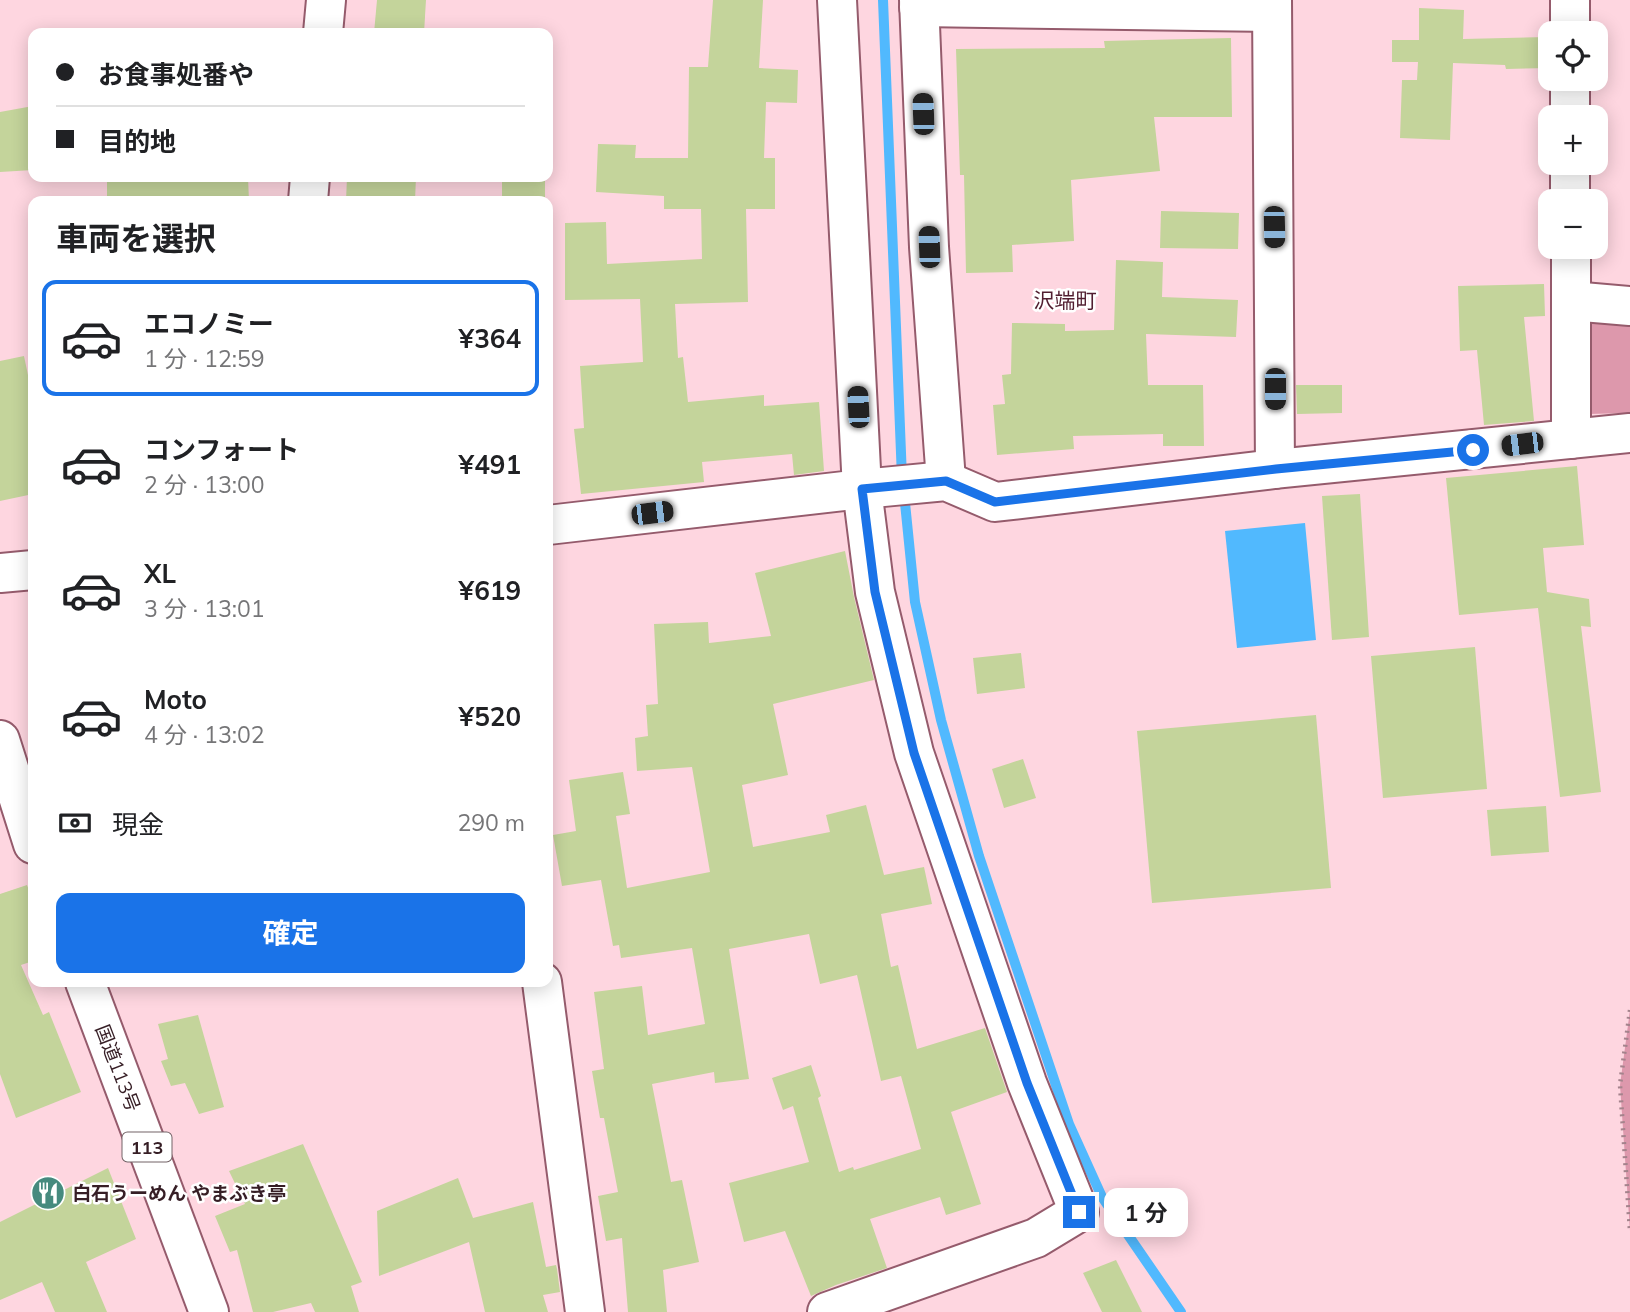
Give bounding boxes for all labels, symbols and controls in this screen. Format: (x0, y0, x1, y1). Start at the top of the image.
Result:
map controls (1538, 21, 1608, 259)
button: locate (1538, 21, 1608, 91)
text: お食事処番や (98, 58, 254, 91)
car (912, 93, 935, 135)
button: + (1538, 105, 1608, 175)
text: 目的地 (98, 125, 176, 158)
button: − (1538, 189, 1608, 259)
car (1264, 206, 1285, 248)
text: 車両を選択 (56, 218, 216, 258)
car (918, 226, 941, 268)
district label: 沢端町 (1034, 287, 1097, 313)
icon: car (60, 307, 123, 370)
text: エコノミー (144, 307, 274, 340)
text: ¥364 (459, 322, 521, 355)
text: 1 分 · 12:59 (144, 344, 265, 373)
car (1265, 368, 1286, 410)
car (847, 385, 870, 429)
car (1500, 431, 1545, 457)
icon: car (60, 433, 123, 496)
text: コンフォート (144, 433, 299, 466)
route start (1457, 434, 1489, 466)
text: ¥491 (459, 448, 521, 481)
text: 2 分 · 13:00 (144, 470, 265, 499)
car (630, 500, 675, 526)
text: XL (144, 557, 176, 590)
icon: car (60, 559, 123, 622)
text: ¥619 (459, 574, 521, 607)
text: 3 分 · 13:01 (144, 594, 265, 623)
text: Moto (144, 683, 207, 716)
icon: car (60, 685, 123, 748)
text: ¥520 (459, 700, 521, 733)
text: 4 分 · 13:02 (144, 720, 265, 749)
icon: cash (56, 804, 94, 842)
text: 現金 (112, 808, 164, 841)
text: 290 m (457, 808, 525, 837)
button: 確定 (56, 893, 525, 973)
street label: 国道113号 (90, 1021, 146, 1115)
road number: 113 (122, 1132, 172, 1162)
restaurant icon: 白石うーめん やまぶき亭 (29, 1174, 67, 1212)
place label: 白石うーめん やまぶき亭 (72, 1181, 286, 1205)
callout: 1 分 (1104, 1188, 1188, 1236)
route end (1063, 1196, 1095, 1228)
text: 1 分 (1124, 1198, 1168, 1227)

